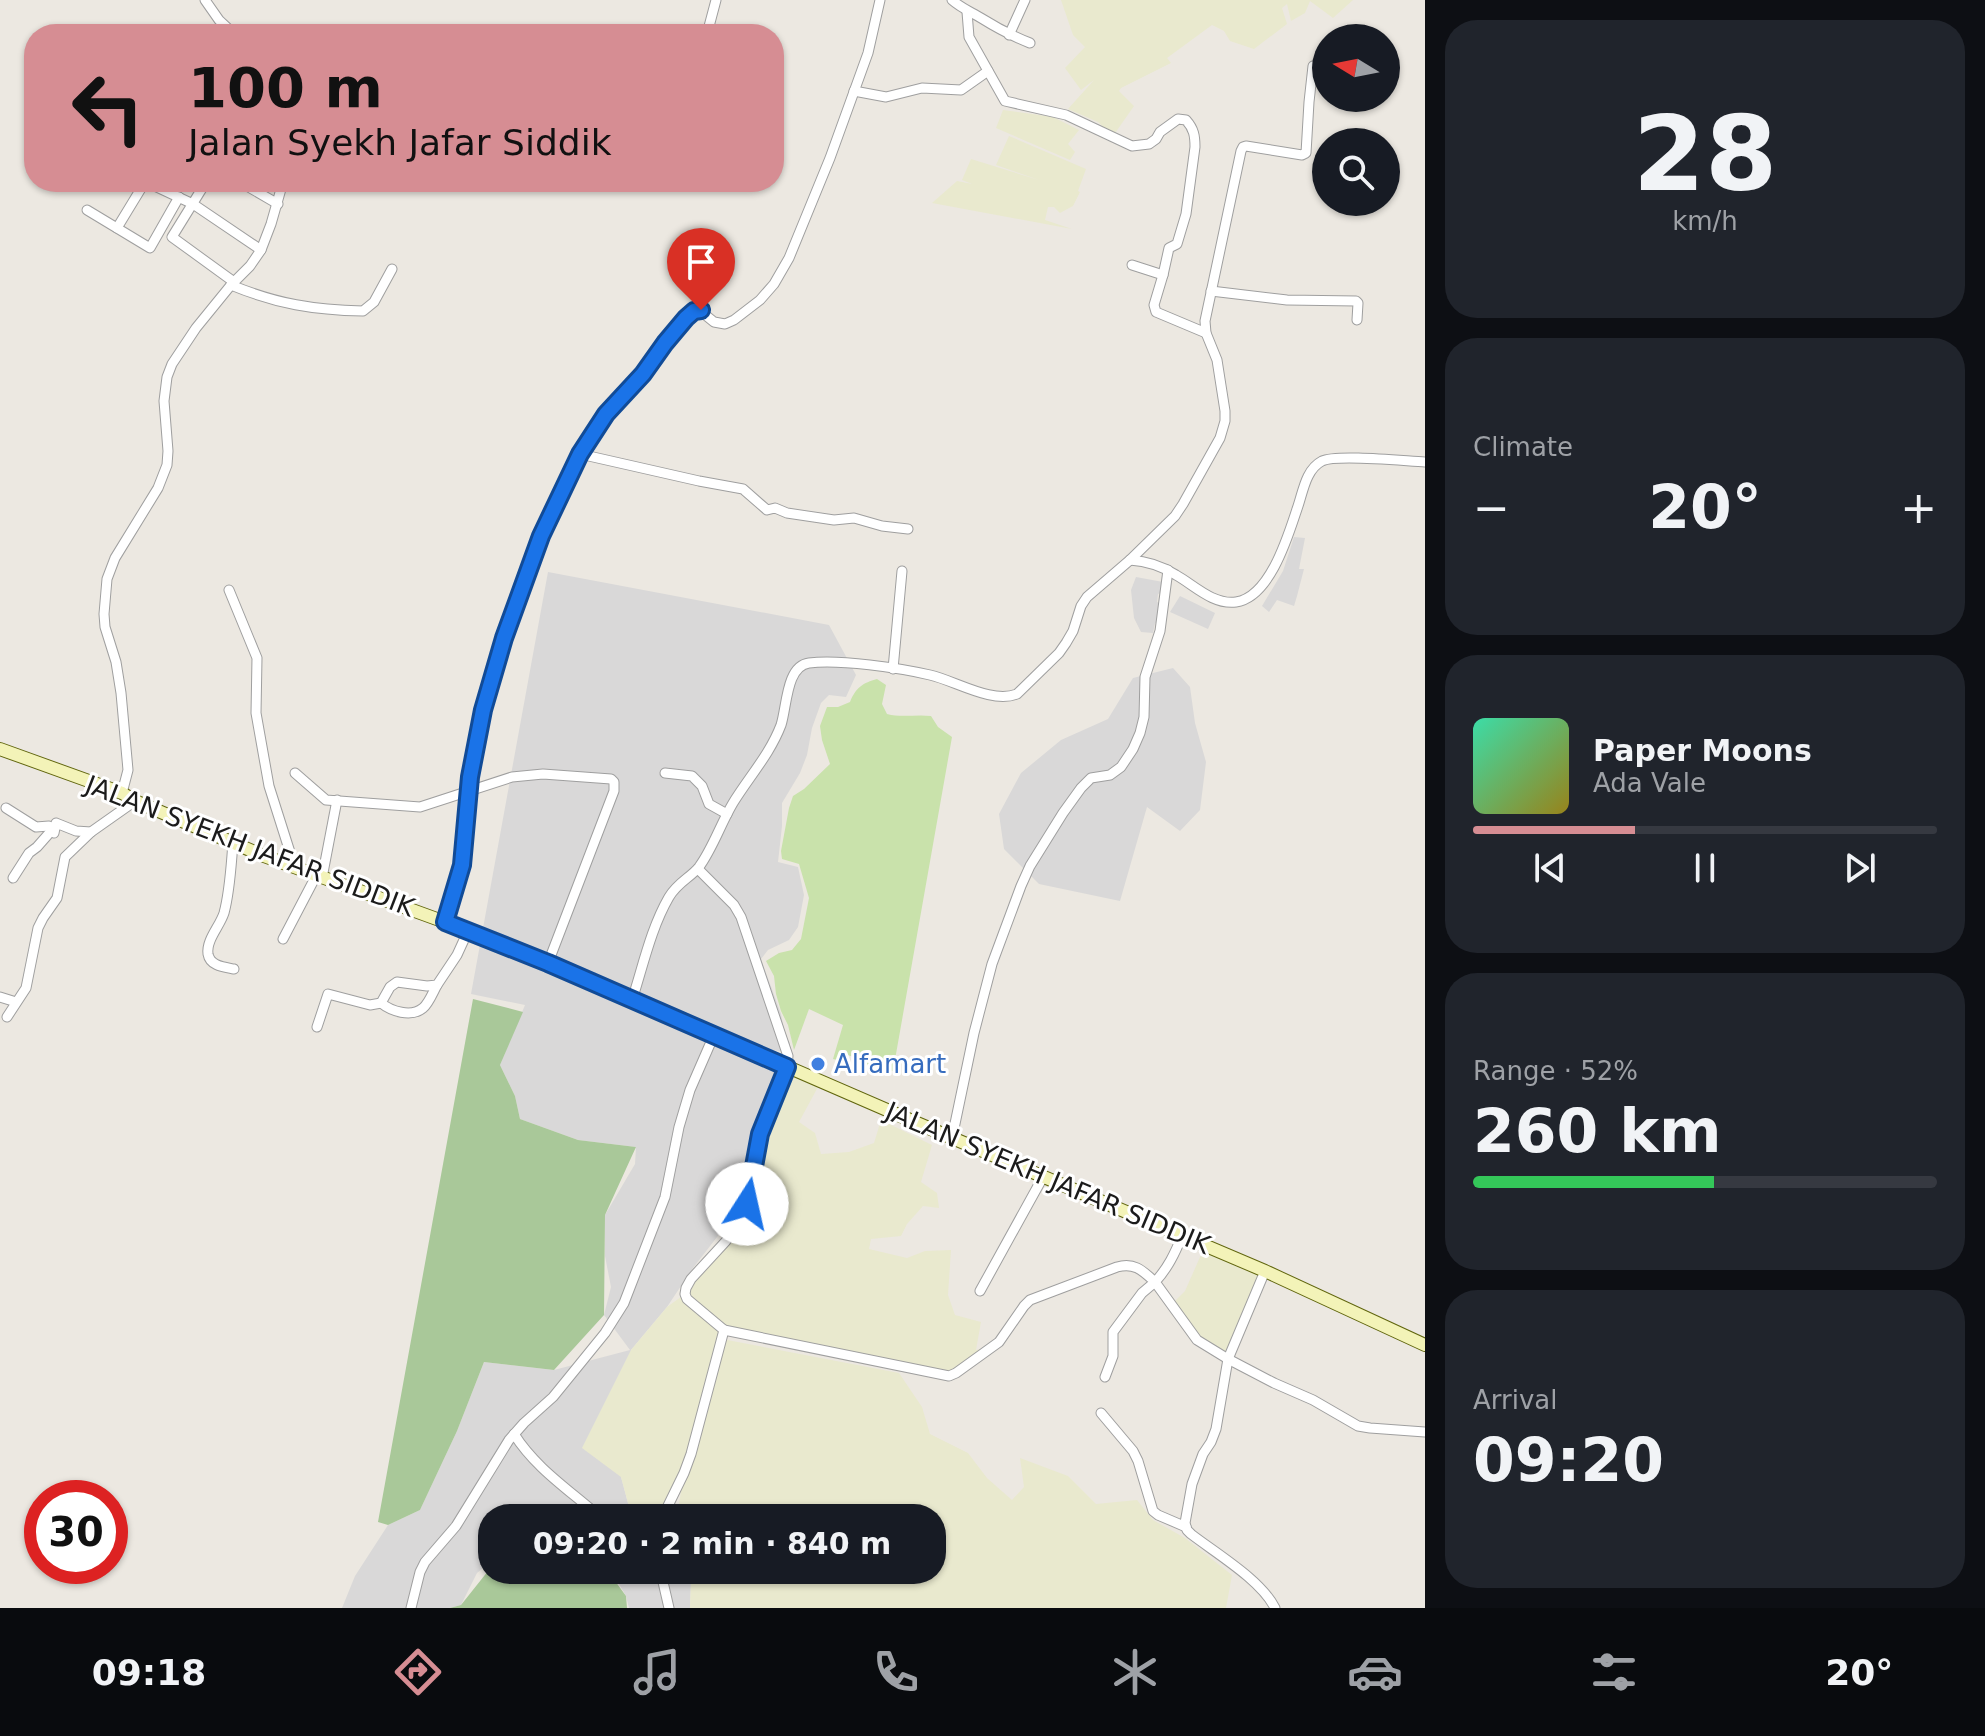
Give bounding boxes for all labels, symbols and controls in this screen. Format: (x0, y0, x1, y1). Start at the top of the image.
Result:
north arrow (1312, 24, 1400, 112)
map controls (1312, 24, 1400, 216)
text: 100 m (188, 55, 383, 120)
icon: left (56, 56, 160, 160)
text: 28 (1633, 93, 1777, 215)
text: Jalan Syekh Jafar Siddik (188, 122, 611, 163)
button: search (1312, 128, 1400, 216)
text: km/h (1672, 206, 1738, 236)
pin (667, 228, 735, 310)
icon: arrive (679, 240, 723, 284)
text: Climate (1473, 432, 1573, 462)
text: 20° (1648, 472, 1762, 542)
text: − (1473, 482, 1510, 533)
text: + (1900, 482, 1937, 533)
text: Paper Moons (1593, 733, 1812, 768)
text: Ada Vale (1593, 768, 1706, 798)
street label: JALAN SYEKH JAFAR SIDDIK (79, 769, 420, 923)
icon: previous (1528, 846, 1572, 890)
icon: pause (1683, 846, 1727, 890)
icon: next (1838, 846, 1882, 890)
place label: Alfamart (834, 1049, 946, 1079)
marker: Alfamart (809, 1055, 827, 1073)
text: Range · 52% (1473, 1056, 1638, 1086)
street label: JALAN SYEKH JAFAR SIDDIK (879, 1095, 1216, 1261)
text: 260 km (1473, 1096, 1722, 1166)
position arrow (705, 1162, 789, 1246)
text: Arrival (1473, 1385, 1557, 1415)
text: 09:20 (1473, 1425, 1664, 1495)
speed limit sign: 30 (24, 1480, 128, 1584)
text: 09:20 · 2 min · 840 m (533, 1526, 891, 1561)
icon: directions (390, 1644, 446, 1700)
icon: music (629, 1644, 685, 1700)
icon: phone (868, 1644, 924, 1700)
icon: climate (1107, 1644, 1163, 1700)
icon: car (1347, 1644, 1403, 1700)
icon: filters (1586, 1644, 1642, 1700)
text: 09:18 (92, 1652, 206, 1693)
text: 20° (1825, 1652, 1893, 1693)

